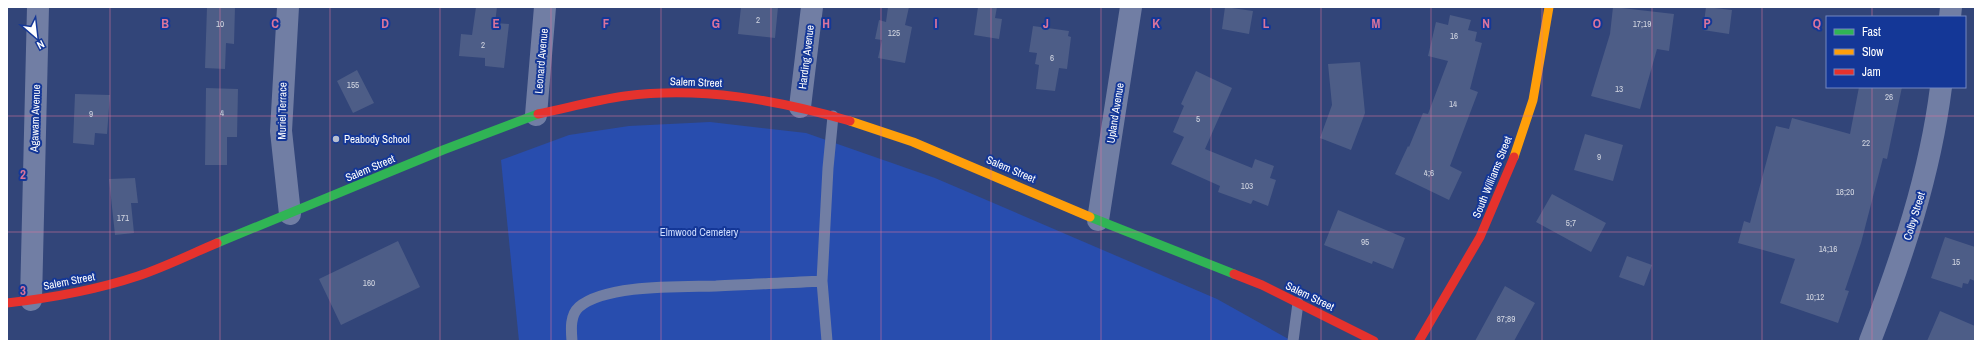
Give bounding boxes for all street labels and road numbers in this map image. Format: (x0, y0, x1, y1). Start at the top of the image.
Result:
street label: Harding Avenue (795, 24, 817, 90)
street label: Leonard Avenue (531, 28, 551, 94)
street label: Salem Street (670, 74, 723, 90)
street label: Muriel Terrace (274, 82, 290, 140)
street label: Upland Avenue (1103, 82, 1127, 144)
street label: Agawam Avenue (27, 84, 43, 153)
street label: South Williams Street (1469, 133, 1515, 220)
street label: Salem Street (343, 151, 397, 185)
street label: Salem Street (984, 152, 1038, 186)
street label: Colby Street (1900, 190, 1928, 242)
street label: Salem Street (42, 269, 96, 293)
street label: Salem Street (1283, 278, 1337, 314)

